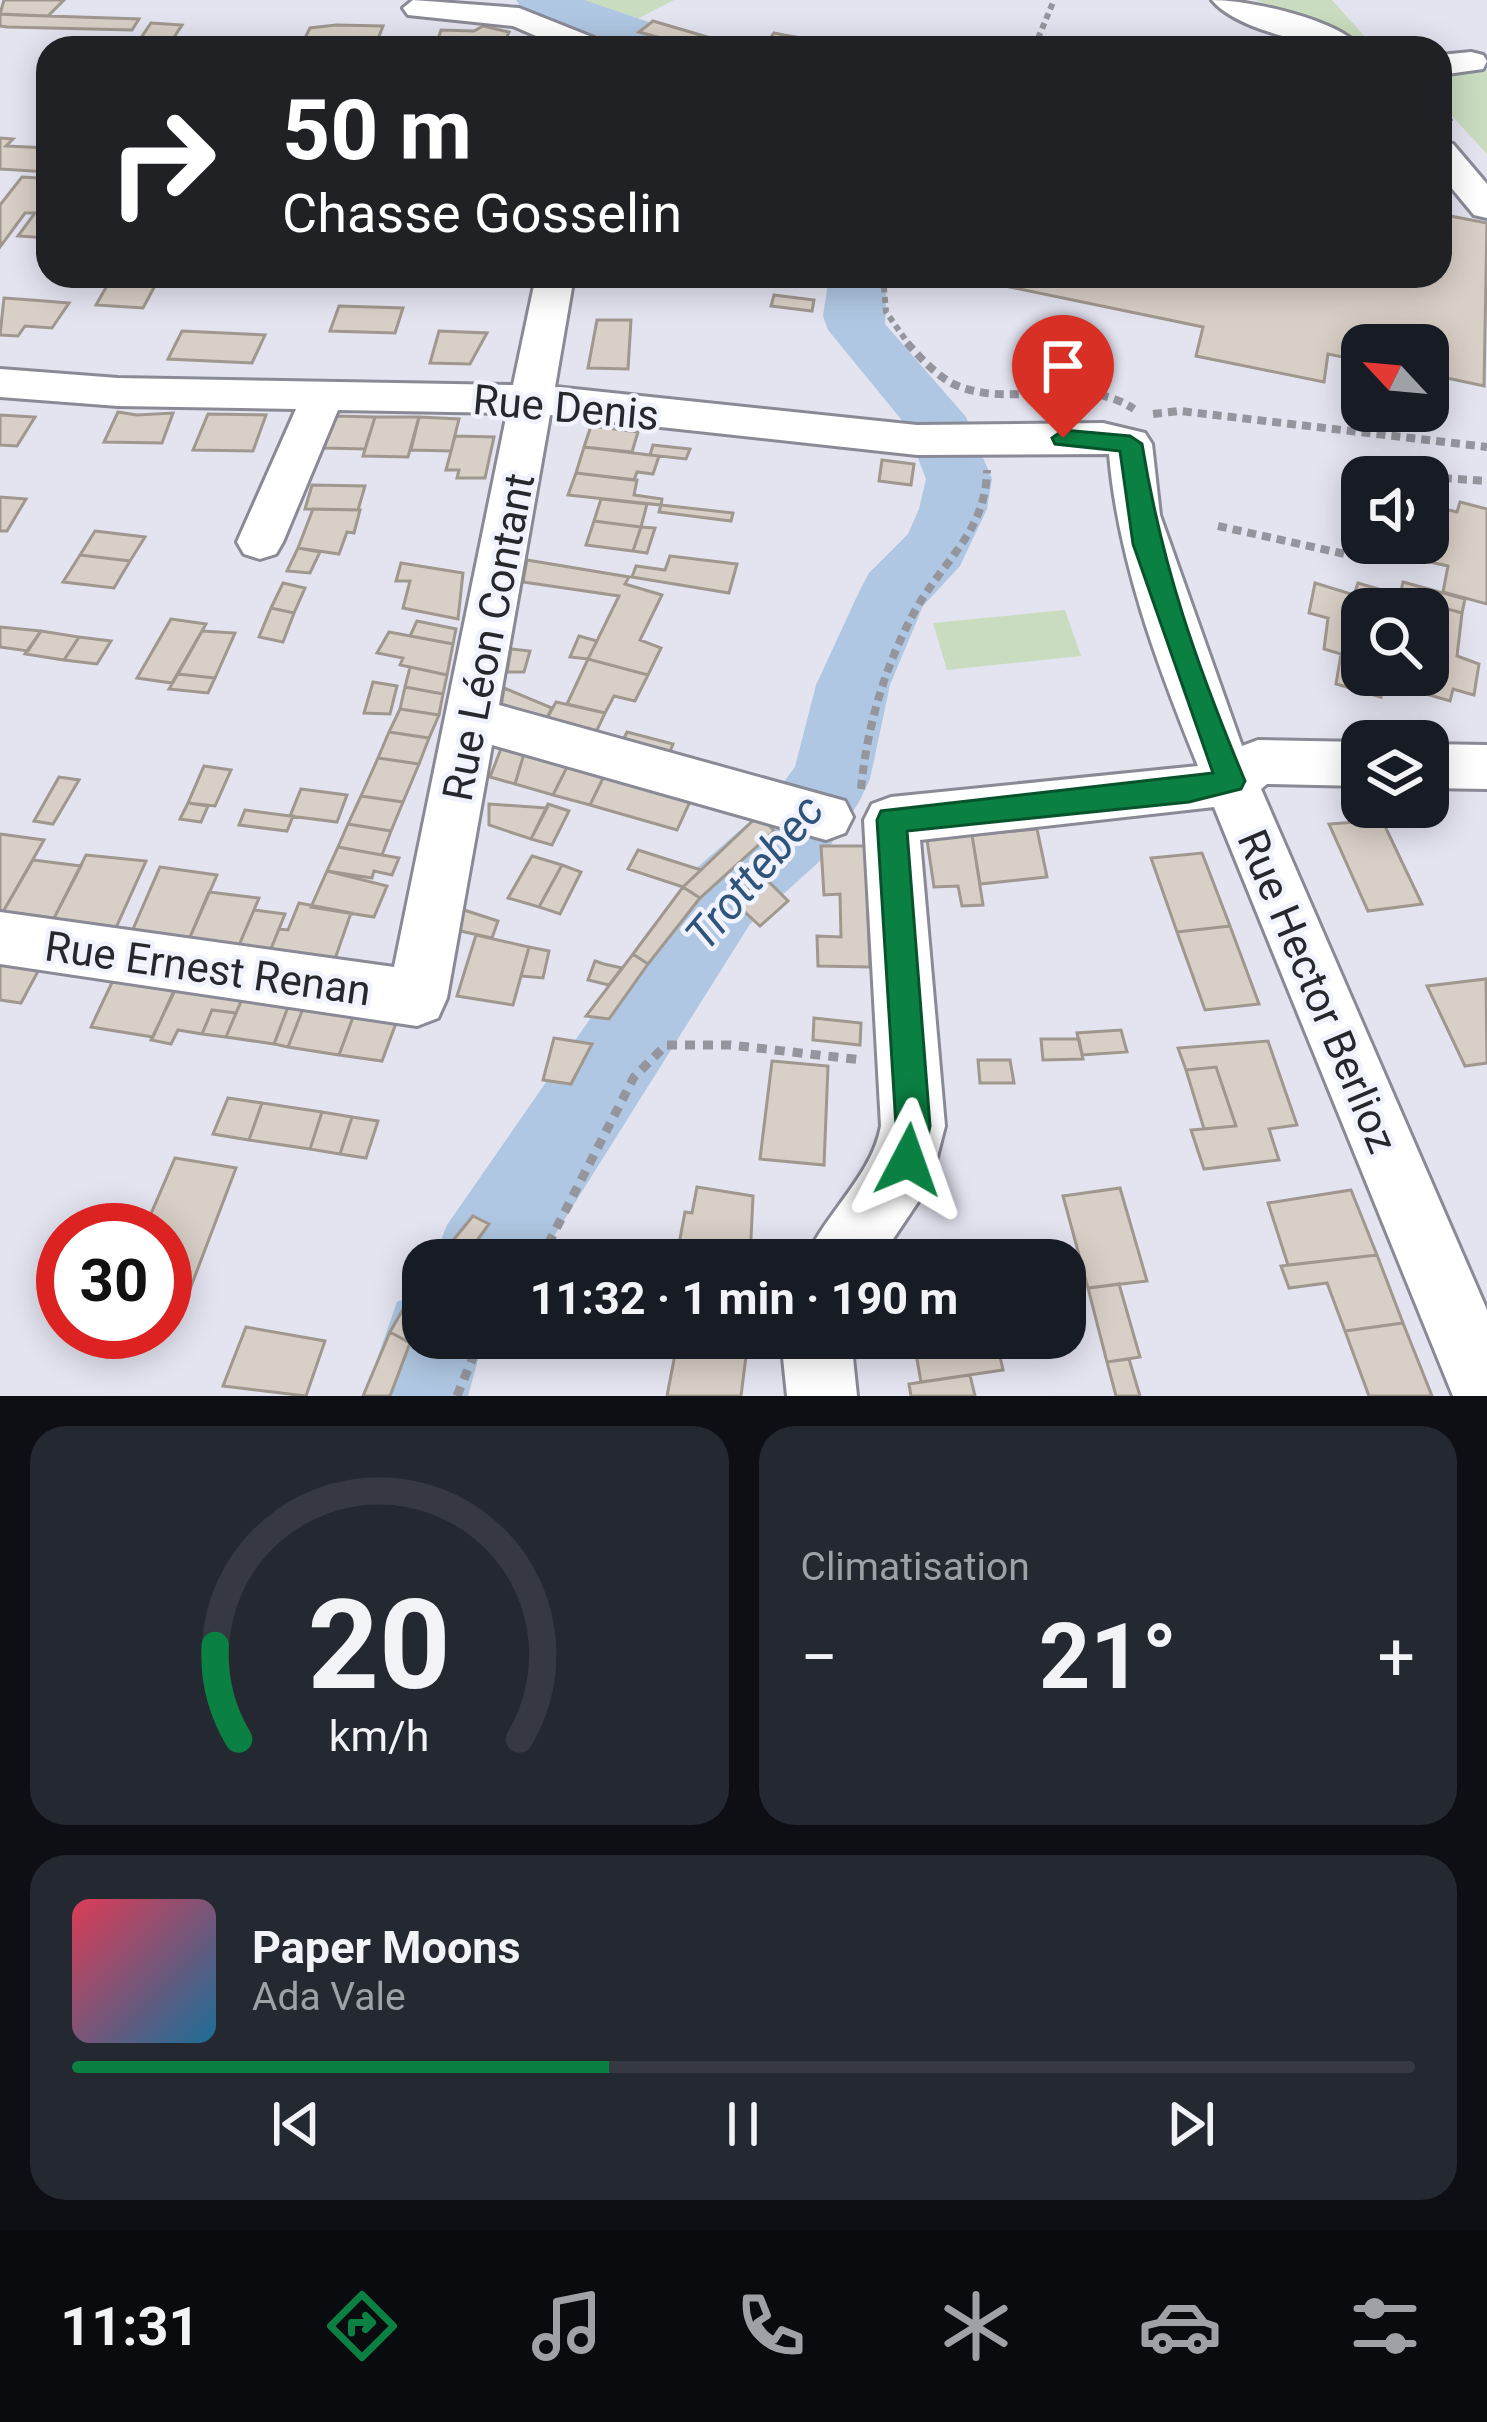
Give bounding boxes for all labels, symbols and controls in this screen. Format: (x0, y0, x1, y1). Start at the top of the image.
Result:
text: 50 m (282, 81, 472, 180)
icon: right (84, 84, 240, 240)
text: Chasse Gosselin (282, 182, 682, 245)
pin (1012, 315, 1114, 438)
north arrow (1341, 324, 1449, 432)
map controls (1341, 324, 1449, 828)
icon: arrive (1030, 333, 1096, 399)
street label: Rue Denis (471, 375, 661, 440)
button: sound (1341, 456, 1449, 564)
street label: Rue Léon Contant (433, 469, 544, 805)
button: search (1341, 588, 1449, 696)
button: layers (1341, 720, 1449, 828)
water label: Trottebec (674, 784, 834, 961)
street label: Rue Hector Berlioz (1228, 823, 1408, 1160)
street label: Rue Ernest Renan (42, 921, 374, 1016)
position arrow (845, 1097, 971, 1223)
speed limit sign: 30 (36, 1203, 192, 1359)
text: 11:32 · 1 min · 190 m (530, 1272, 958, 1325)
text: Climatisation (801, 1544, 1030, 1590)
text: 20 (308, 1572, 451, 1718)
text: 21° (1039, 1605, 1177, 1710)
text: − (801, 1619, 838, 1696)
text: + (1378, 1619, 1415, 1696)
text: km/h (329, 1710, 430, 1760)
text: Paper Moons (252, 1921, 521, 1974)
text: Ada Vale (252, 1974, 406, 2020)
icon: previous (263, 2091, 329, 2157)
icon: pause (710, 2091, 776, 2157)
icon: next (1158, 2091, 1224, 2157)
icon: directions (320, 2284, 404, 2368)
icon: music (525, 2284, 609, 2368)
icon: phone (729, 2284, 813, 2368)
icon: climate (934, 2284, 1018, 2368)
icon: car (1138, 2284, 1222, 2368)
icon: filters (1343, 2284, 1427, 2368)
text: 11:31 (60, 2295, 199, 2358)

